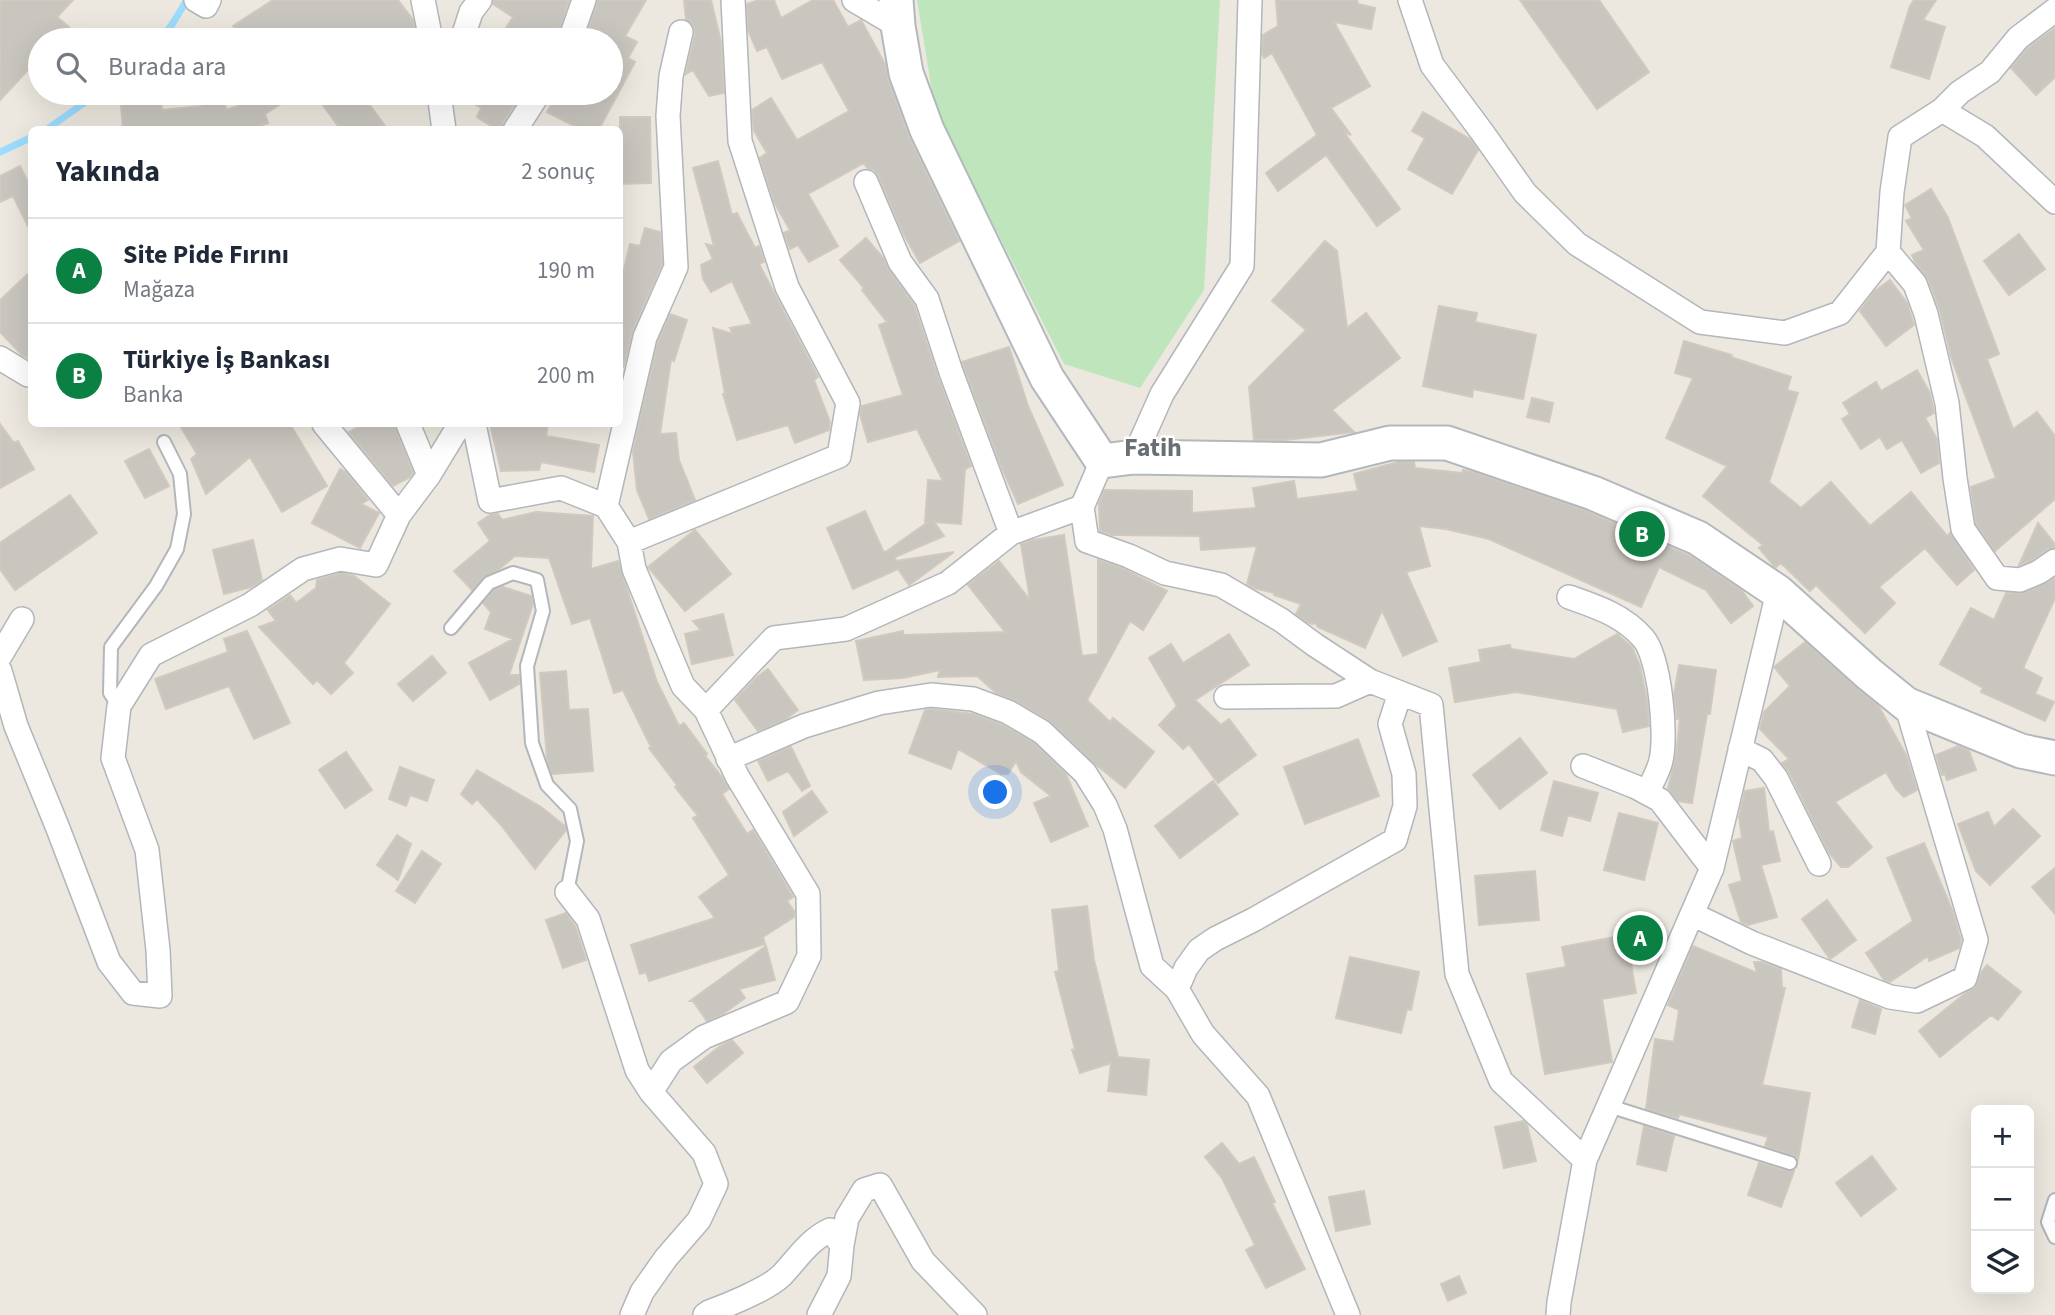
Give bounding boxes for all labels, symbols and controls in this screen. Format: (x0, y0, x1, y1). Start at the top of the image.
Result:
search box (28, 28, 623, 105)
icon: search (52, 48, 90, 86)
text: Burada ara (108, 48, 226, 85)
text: Yakında (56, 150, 160, 193)
text: 2 sonuç (521, 155, 595, 188)
text: Site Pide Fırını (123, 236, 289, 273)
text: A (72, 254, 86, 287)
text: 190 m (537, 254, 595, 287)
text: Mağaza (123, 273, 195, 306)
text: Türkiye İş Bankası (123, 341, 330, 378)
text: B (72, 359, 86, 392)
text: 200 m (537, 359, 595, 392)
text: Banka (123, 378, 183, 411)
district label: Fatih (1124, 429, 1182, 466)
pin: B (1619, 508, 1665, 560)
your location (978, 775, 1012, 809)
pin: A (1617, 912, 1663, 964)
map controls (1971, 1105, 2034, 1294)
button: + (1971, 1105, 2034, 1168)
button: − (1971, 1168, 2034, 1231)
button: layers (1971, 1231, 2034, 1294)

